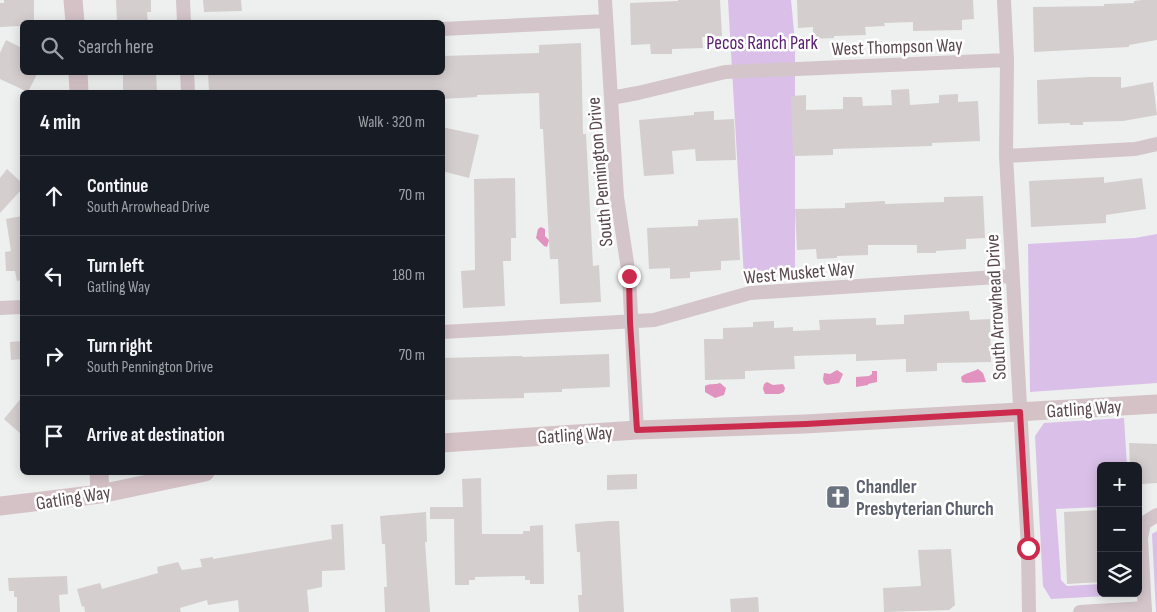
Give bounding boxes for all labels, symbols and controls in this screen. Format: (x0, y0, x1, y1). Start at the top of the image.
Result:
search box (20, 20, 445, 75)
park label: Pecos Ranch Park (706, 32, 818, 55)
icon: search (38, 34, 66, 62)
street label: West Thompson Way (831, 34, 964, 61)
text: Search here (78, 36, 154, 59)
street label: South Pennington Drive (583, 96, 618, 248)
text: 4 min (40, 110, 81, 135)
text: Walk · 320 m (358, 113, 425, 132)
text: Continue (87, 175, 148, 198)
icon: ahead (40, 182, 68, 210)
text: 70 m (399, 186, 425, 205)
text: South Arrowhead Drive (87, 198, 210, 217)
street label: South Arrowhead Drive (981, 234, 1012, 380)
text: Turn left (87, 255, 144, 278)
street label: West Musket Way (743, 257, 856, 290)
icon: left (40, 262, 68, 290)
route end (618, 265, 641, 288)
text: 180 m (392, 266, 425, 285)
text: Gatling Way (87, 278, 150, 297)
text: Turn right (87, 335, 152, 358)
icon: right (40, 342, 68, 370)
text: 70 m (399, 346, 425, 365)
text: South Pennington Drive (87, 358, 213, 377)
street label: Gatling Way (1046, 395, 1123, 424)
street label: Gatling Way (537, 421, 614, 450)
icon: arrive (40, 422, 68, 450)
text: Arrive at destination (87, 424, 225, 447)
map controls (1097, 462, 1142, 597)
button: + (1097, 462, 1142, 507)
place label: Chandler Presbyterian Church (856, 476, 994, 521)
street label: Gatling Way (34, 481, 113, 516)
church icon: Chandler Presbyterian Church (825, 484, 851, 510)
button: − (1097, 507, 1142, 552)
route start (1017, 537, 1040, 560)
button: layers (1097, 552, 1142, 597)

